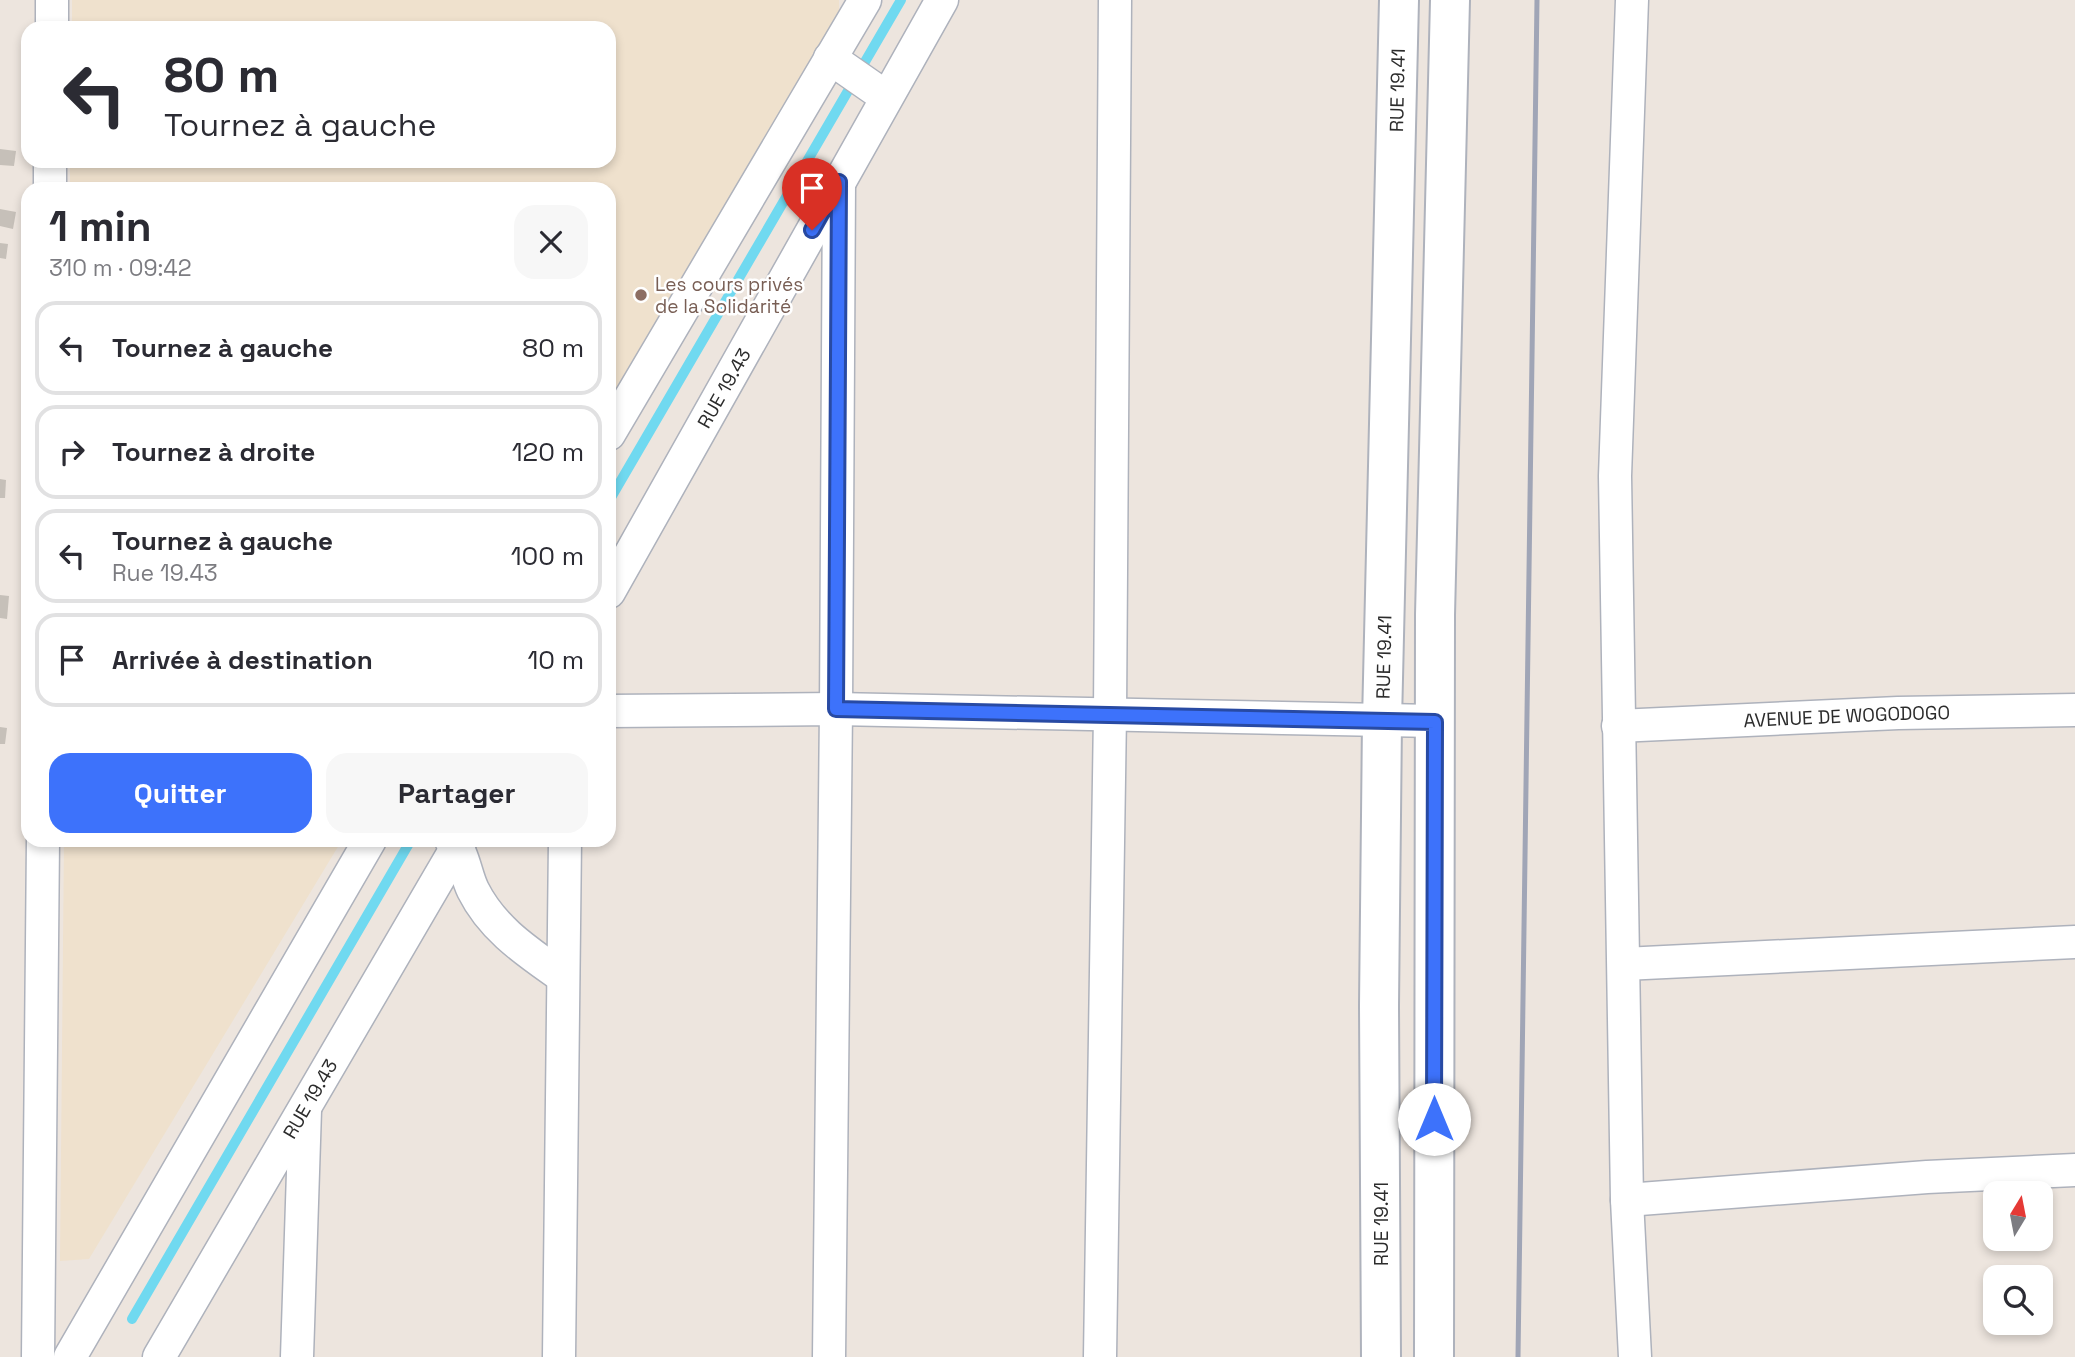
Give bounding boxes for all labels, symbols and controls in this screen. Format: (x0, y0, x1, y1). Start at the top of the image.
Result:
text: 80 m (164, 44, 279, 106)
street label: RUE 19.41 (1384, 48, 1411, 132)
icon: left (49, 49, 140, 140)
text: Tournez à gauche (164, 105, 436, 145)
pin (782, 158, 842, 230)
icon: arrive (793, 169, 831, 207)
text: 1 min (49, 200, 152, 253)
button: close (514, 205, 588, 279)
text: 310 m · 09:42 (49, 253, 192, 283)
place label: Les cours privés de la Solidarité (655, 272, 803, 319)
marker: Les cours privés de la Solidarité (633, 287, 649, 303)
icon: left (53, 329, 91, 367)
text: Tournez à gauche (112, 331, 333, 365)
text: 80 m (522, 331, 584, 365)
street label: RUE 19.43 (692, 344, 757, 433)
icon: right (53, 433, 91, 471)
text: Tournez à droite (112, 435, 315, 469)
text: 120 m (512, 435, 584, 469)
text: Tournez à gauche (112, 524, 333, 558)
icon: left (53, 537, 91, 575)
text: 100 m (511, 539, 584, 573)
text: Rue 19.43 (112, 558, 218, 588)
street label: RUE 19.41 (1371, 615, 1397, 699)
icon: arrive (53, 641, 91, 679)
text: Arrivée à destination (112, 643, 373, 677)
text: 10 m (527, 643, 584, 677)
street label: AVENUE DE WOGODOGO (1743, 700, 1950, 733)
button: Quitter (49, 753, 312, 833)
button: Partager (326, 753, 588, 833)
street label: RUE 19.43 (277, 1055, 343, 1143)
position arrow (1397, 1082, 1471, 1156)
north arrow (1983, 1181, 2053, 1251)
map controls (1983, 1181, 2053, 1335)
street label: RUE 19.41 (1369, 1182, 1394, 1266)
button: search (1983, 1265, 2053, 1335)

